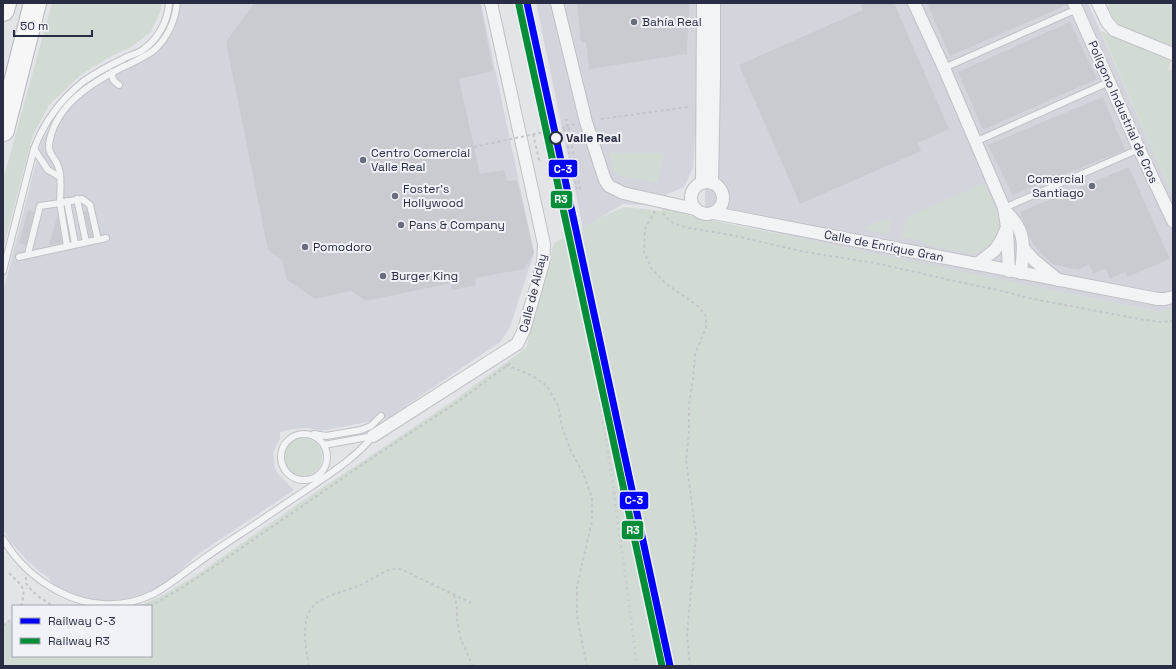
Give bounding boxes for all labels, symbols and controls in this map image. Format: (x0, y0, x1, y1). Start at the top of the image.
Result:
scale bar (14, 12, 92, 38)
place label: Bahía Real (642, 14, 702, 30)
marker: Bahía Real (629, 17, 639, 27)
text: 50 m (20, 18, 48, 34)
street label: Polígono Industrial de Cros (1084, 38, 1162, 186)
place label: Valle Real (566, 130, 621, 146)
marker: Valle Real (549, 131, 563, 145)
place label: Centro Comercial Valle Real (371, 145, 470, 175)
marker: Centro Comercial Valle Real (358, 155, 368, 165)
line badge: C-3 (548, 159, 578, 178)
text: C-3 (554, 162, 573, 176)
place label: Comercial Santiago (1027, 171, 1084, 201)
place label: Foster's Hollywood (403, 181, 464, 211)
marker: Comercial Santiago (1087, 181, 1097, 191)
line badge: R3 (550, 190, 573, 209)
marker: Foster's Hollywood (390, 191, 400, 201)
text: R3 (554, 192, 568, 206)
place label: Pans & Company (409, 217, 505, 233)
marker: Pans & Company (396, 220, 406, 230)
street label: Calle de Enrique Gran (823, 227, 945, 265)
place label: Pomodoro (313, 239, 372, 255)
marker: Pomodoro (300, 242, 310, 252)
street label: Calle de Alday (515, 252, 551, 334)
place label: Burger King (391, 268, 458, 284)
marker: Burger King (378, 271, 388, 281)
line badge: C-3 (619, 491, 649, 510)
text: C-3 (625, 493, 644, 507)
line badge: R3 (621, 520, 644, 540)
text: R3 (626, 523, 640, 537)
legend (12, 605, 152, 657)
text: Railway C-3 (48, 613, 115, 629)
text: Railway R3 (48, 633, 110, 649)

